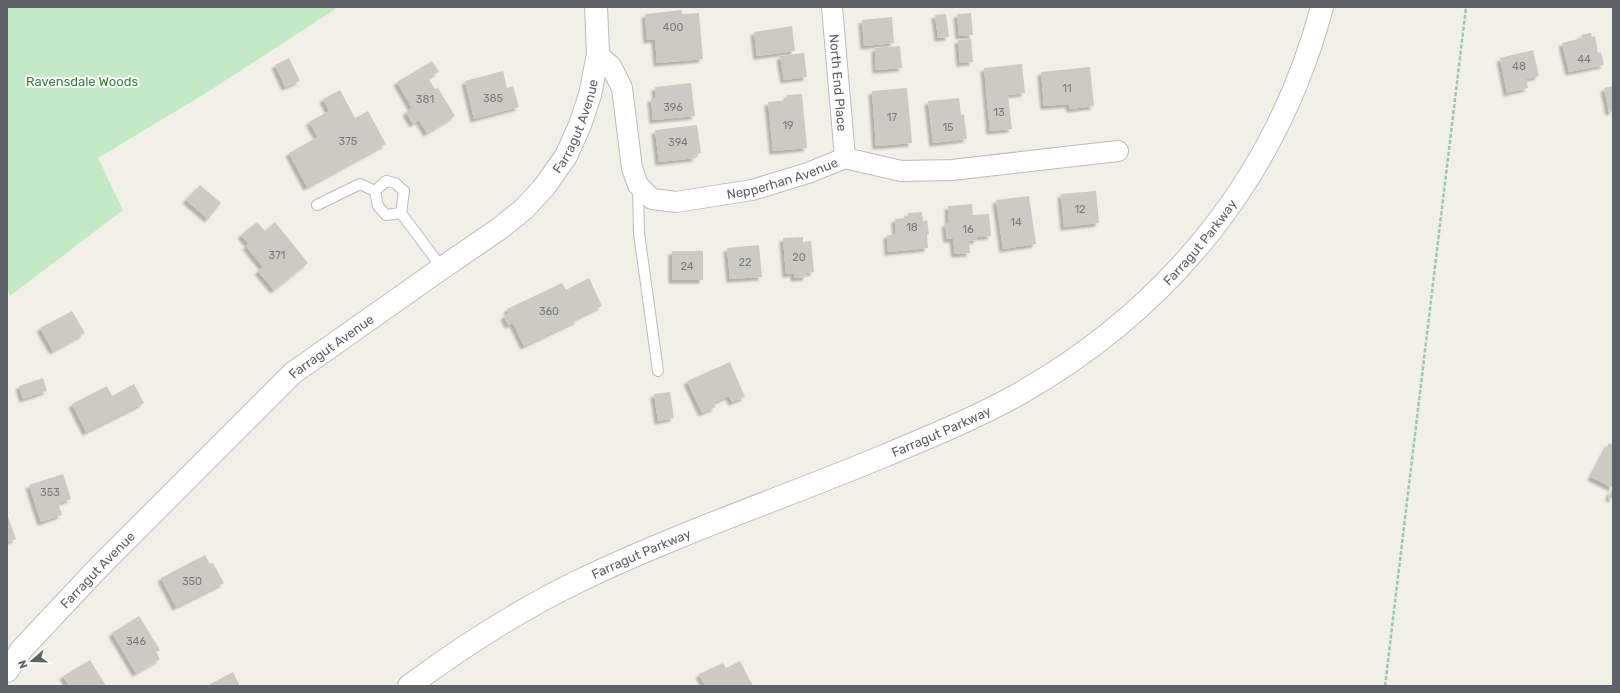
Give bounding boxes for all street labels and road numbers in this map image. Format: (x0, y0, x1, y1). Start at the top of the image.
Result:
street label: North End Place (827, 33, 850, 132)
street label: Farragut Avenue (549, 78, 600, 176)
street label: Nepperhan Avenue (726, 154, 840, 201)
street label: Farragut Parkway (1160, 196, 1239, 288)
street label: Farragut Avenue (285, 311, 376, 381)
street label: Farragut Parkway (889, 403, 993, 460)
street label: Farragut Parkway (589, 526, 693, 582)
street label: Farragut Avenue (57, 528, 138, 611)

